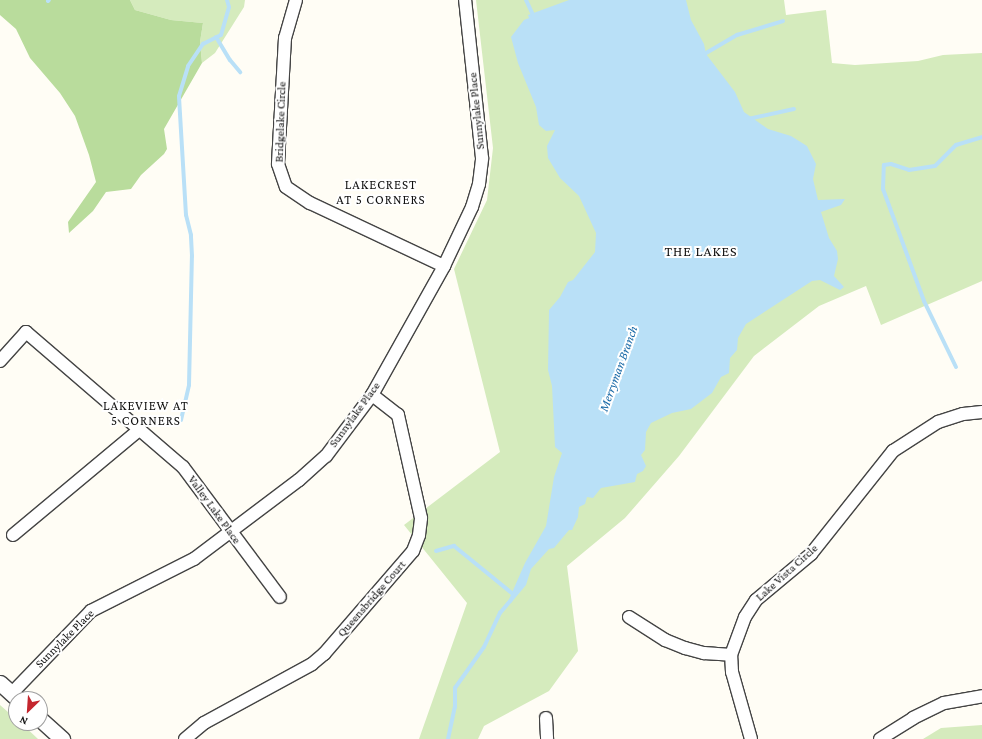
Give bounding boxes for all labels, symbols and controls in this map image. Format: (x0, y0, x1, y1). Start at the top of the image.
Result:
street label: Sunnylake Place (466, 72, 488, 150)
street label: Bridgelake Circle (272, 81, 290, 163)
district label: LAKECREST AT 5 CORNERS (336, 178, 426, 209)
district label: THE LAKES (664, 243, 738, 259)
water label: Merryman Branch (596, 324, 642, 414)
street label: Sunnylake Place (326, 380, 384, 450)
district label: LAKEVIEW AT 5 CORNERS (103, 399, 189, 430)
street label: Valley Lake Place (184, 473, 244, 547)
street label: Lake Vista Circle (753, 541, 821, 605)
street label: Queensbridge Court (335, 558, 409, 640)
street label: Sunnylake Place (33, 607, 97, 671)
north arrow (8, 691, 48, 731)
text: N (17, 714, 29, 728)

